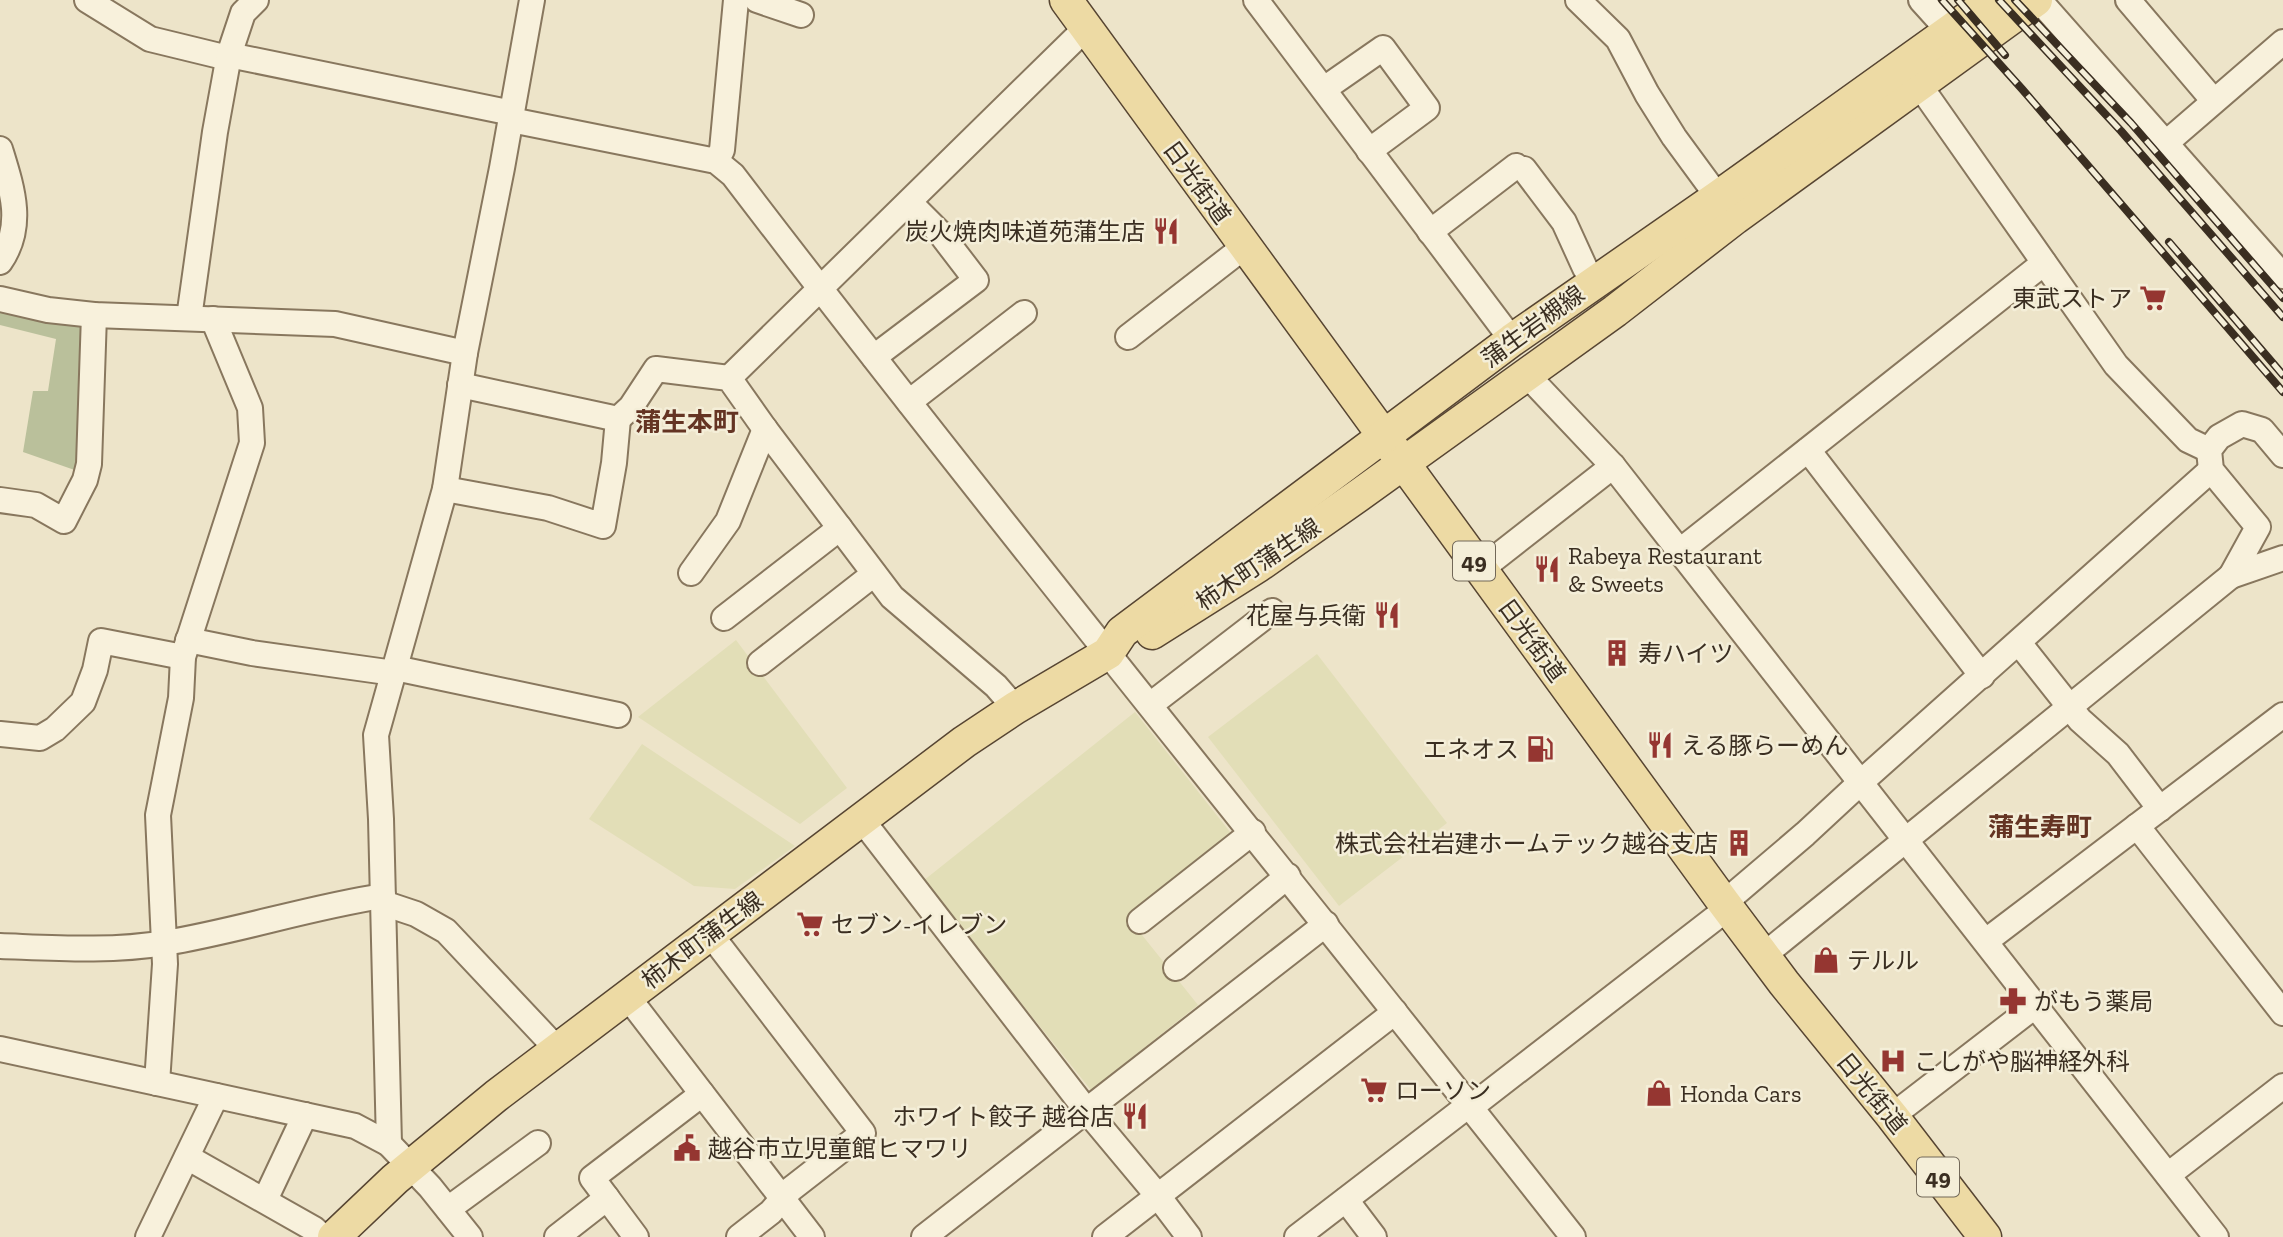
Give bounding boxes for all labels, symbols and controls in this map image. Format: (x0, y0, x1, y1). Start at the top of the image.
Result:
street label: 日光街道 (1157, 135, 1237, 229)
restaurant icon: 炭火焼肉味道苑蒲生店 (1151, 216, 1181, 246)
place label: 炭火焼肉味道苑蒲生店 (905, 217, 1145, 246)
street label: 蒲生岩槻線 (1476, 279, 1590, 373)
supermarket icon: 東武ストア (2138, 283, 2168, 313)
place label: 東武ストア (2012, 284, 2132, 313)
district label: 蒲生本町 (635, 406, 739, 438)
street label: 柿木町蒲生線 (1190, 512, 1326, 616)
road number: 49 (1453, 541, 1495, 580)
place label: Rabeya Restaurant & Sweets (1568, 541, 1762, 598)
restaurant icon: Rabeya Restaurant & Sweets (1532, 554, 1562, 584)
street label: 日光街道 (1492, 593, 1572, 687)
restaurant icon: 花屋与兵衛 (1372, 600, 1402, 630)
place label: 花屋与兵衛 (1246, 601, 1366, 630)
building icon: 寿ハイツ (1602, 638, 1632, 668)
place label: 寿ハイツ (1638, 639, 1734, 668)
restaurant icon: える豚らーめん (1645, 730, 1675, 760)
place label: える豚らーめん (1681, 731, 1848, 760)
fuel station icon: エネオス (1525, 734, 1555, 764)
place label: エネオス (1423, 735, 1519, 764)
district label: 蒲生寿町 (1988, 811, 2092, 843)
building icon: 株式会社岩建ホームテック越谷支店 (1724, 828, 1754, 858)
place label: 株式会社岩建ホームテック越谷支店 (1335, 829, 1718, 858)
street label: 柿木町蒲生線 (636, 885, 768, 995)
supermarket icon: セブン-イレブン (795, 909, 825, 939)
place label: セブン-イレブン (831, 910, 1007, 939)
shop icon: テルル (1811, 945, 1841, 975)
place label: テルル (1847, 946, 1919, 975)
pharmacy icon: がもう薬局 (1998, 986, 2028, 1016)
place label: がもう薬局 (2034, 987, 2153, 1016)
hospital icon: こしがや脳神経外科 (1878, 1046, 1908, 1076)
street label: 日光街道 (1831, 1047, 1913, 1139)
place label: こしがや脳神経外科 (1914, 1047, 2130, 1076)
supermarket icon: ローソン (1359, 1075, 1389, 1105)
place label: ローソン (1395, 1076, 1491, 1105)
shop icon: Honda Cars (1644, 1078, 1674, 1108)
place label: Honda Cars (1680, 1079, 1802, 1108)
restaurant icon: ホワイト餃子 越谷店 (1120, 1101, 1150, 1131)
place label: ホワイト餃子 越谷店 (893, 1102, 1114, 1131)
public building icon: 越谷市立児童館ヒマワリ (672, 1133, 702, 1163)
place label: 越谷市立児童館ヒマワリ (708, 1134, 972, 1163)
road number: 49 (1917, 1158, 1959, 1196)

